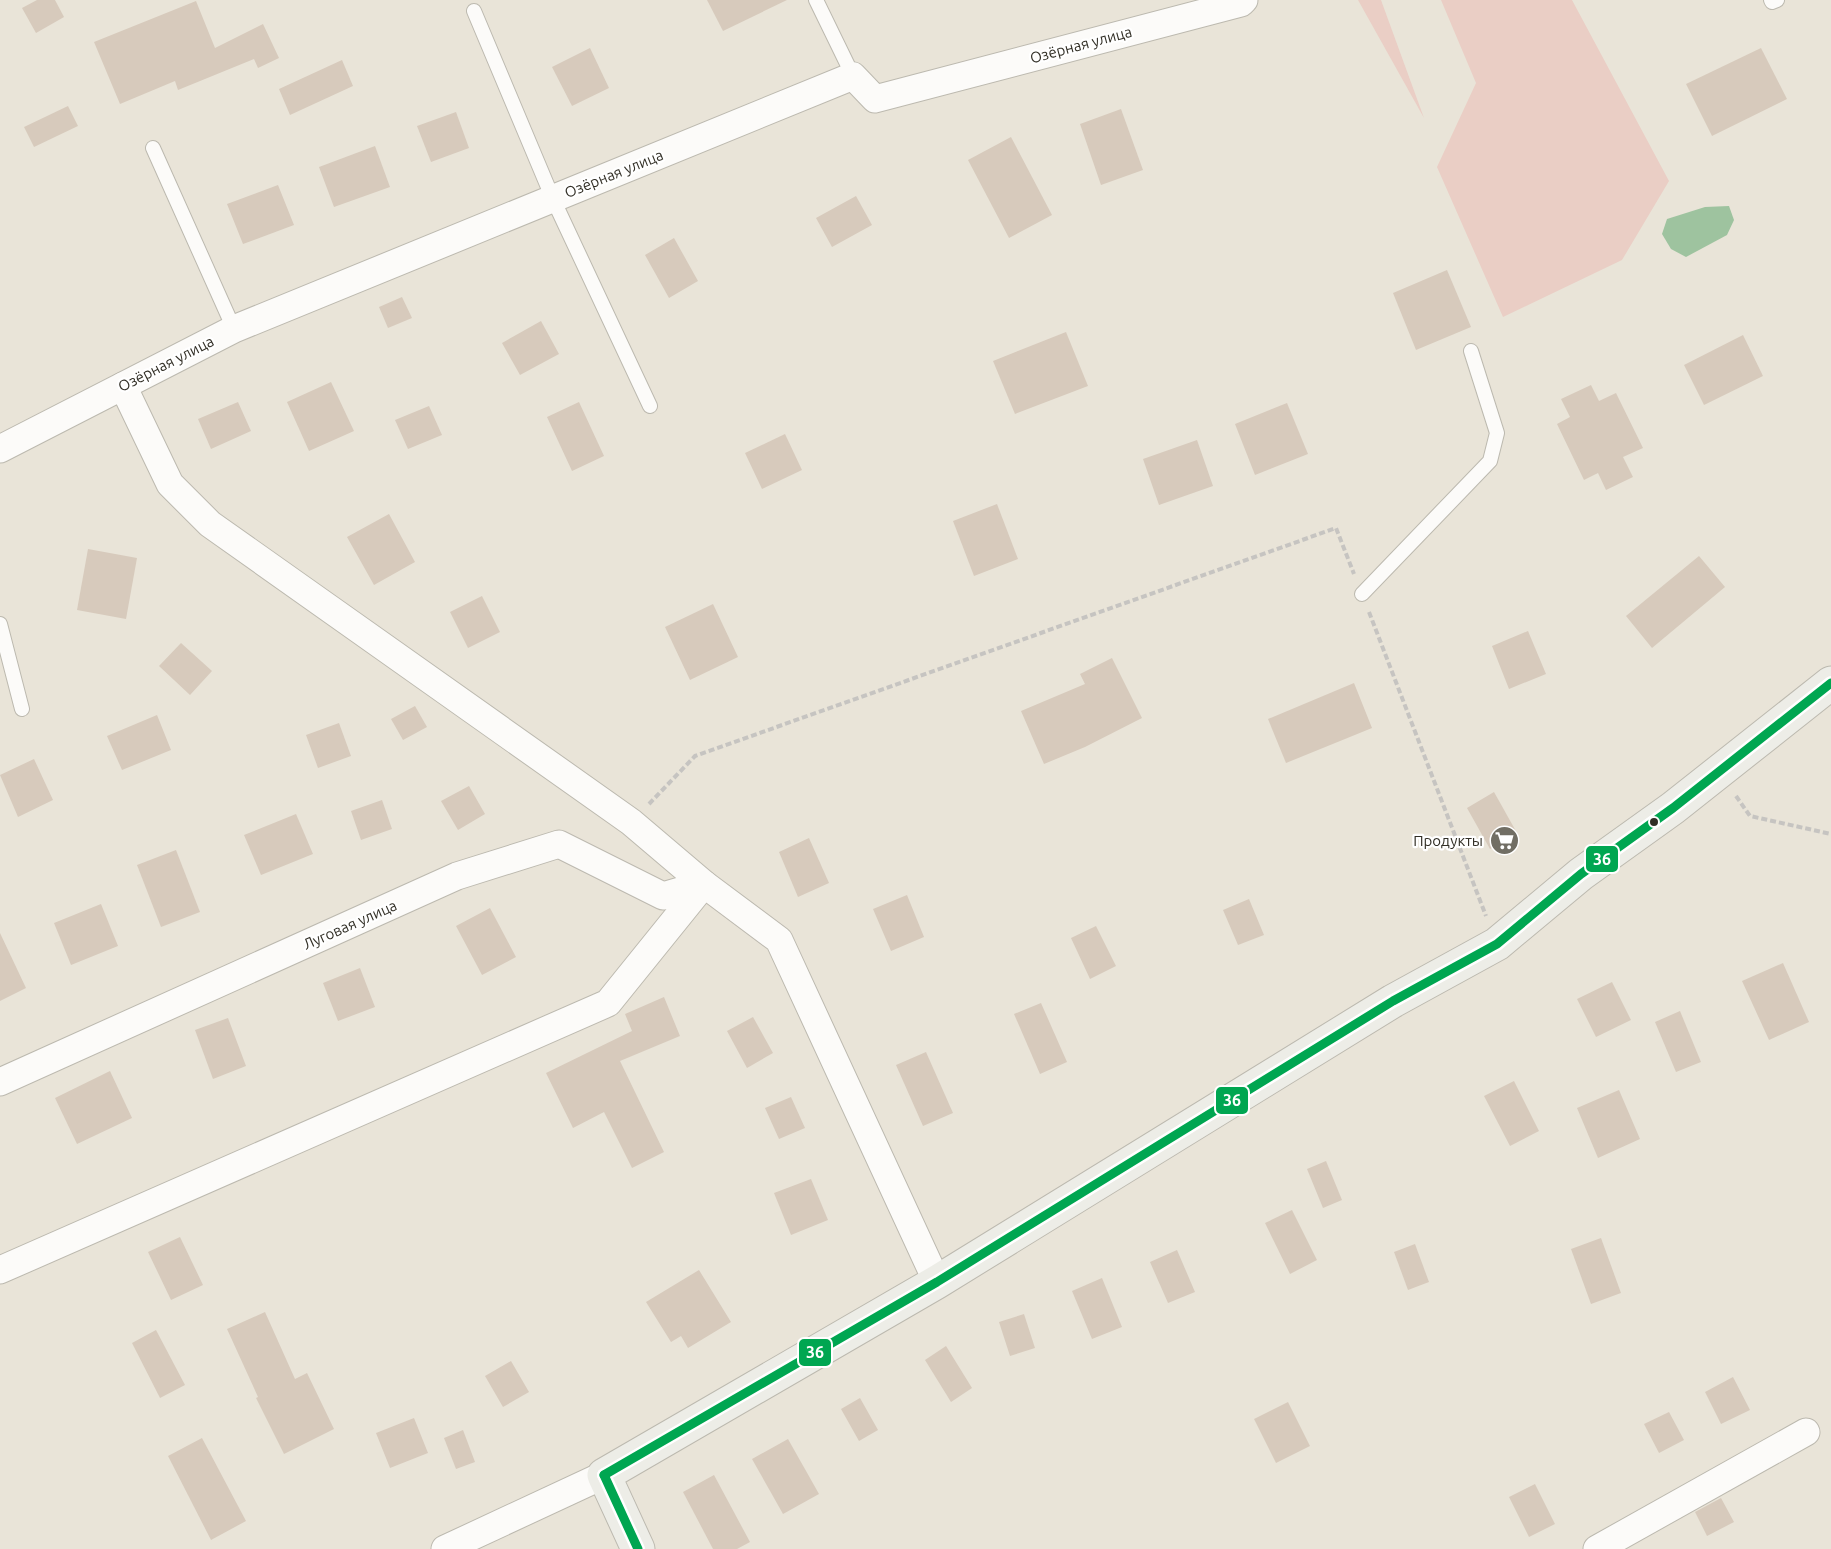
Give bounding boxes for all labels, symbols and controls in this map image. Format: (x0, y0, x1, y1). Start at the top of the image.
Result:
street label: Озёрная улица (1028, 23, 1134, 66)
street label: Озёрная улица (562, 146, 666, 201)
street label: Озёрная улица (115, 332, 216, 395)
unlabelled marker (1648, 816, 1660, 828)
supermarket icon: Продукты (1488, 825, 1520, 857)
place label: Продукты (1413, 832, 1483, 849)
line badge: 36 (1585, 845, 1619, 873)
text: 36 (1593, 850, 1611, 868)
street label: Луговая улица (300, 896, 399, 953)
line badge: 36 (1215, 1086, 1249, 1115)
text: 36 (1223, 1091, 1241, 1109)
line badge: 36 (798, 1338, 832, 1367)
text: 36 (806, 1343, 824, 1361)

